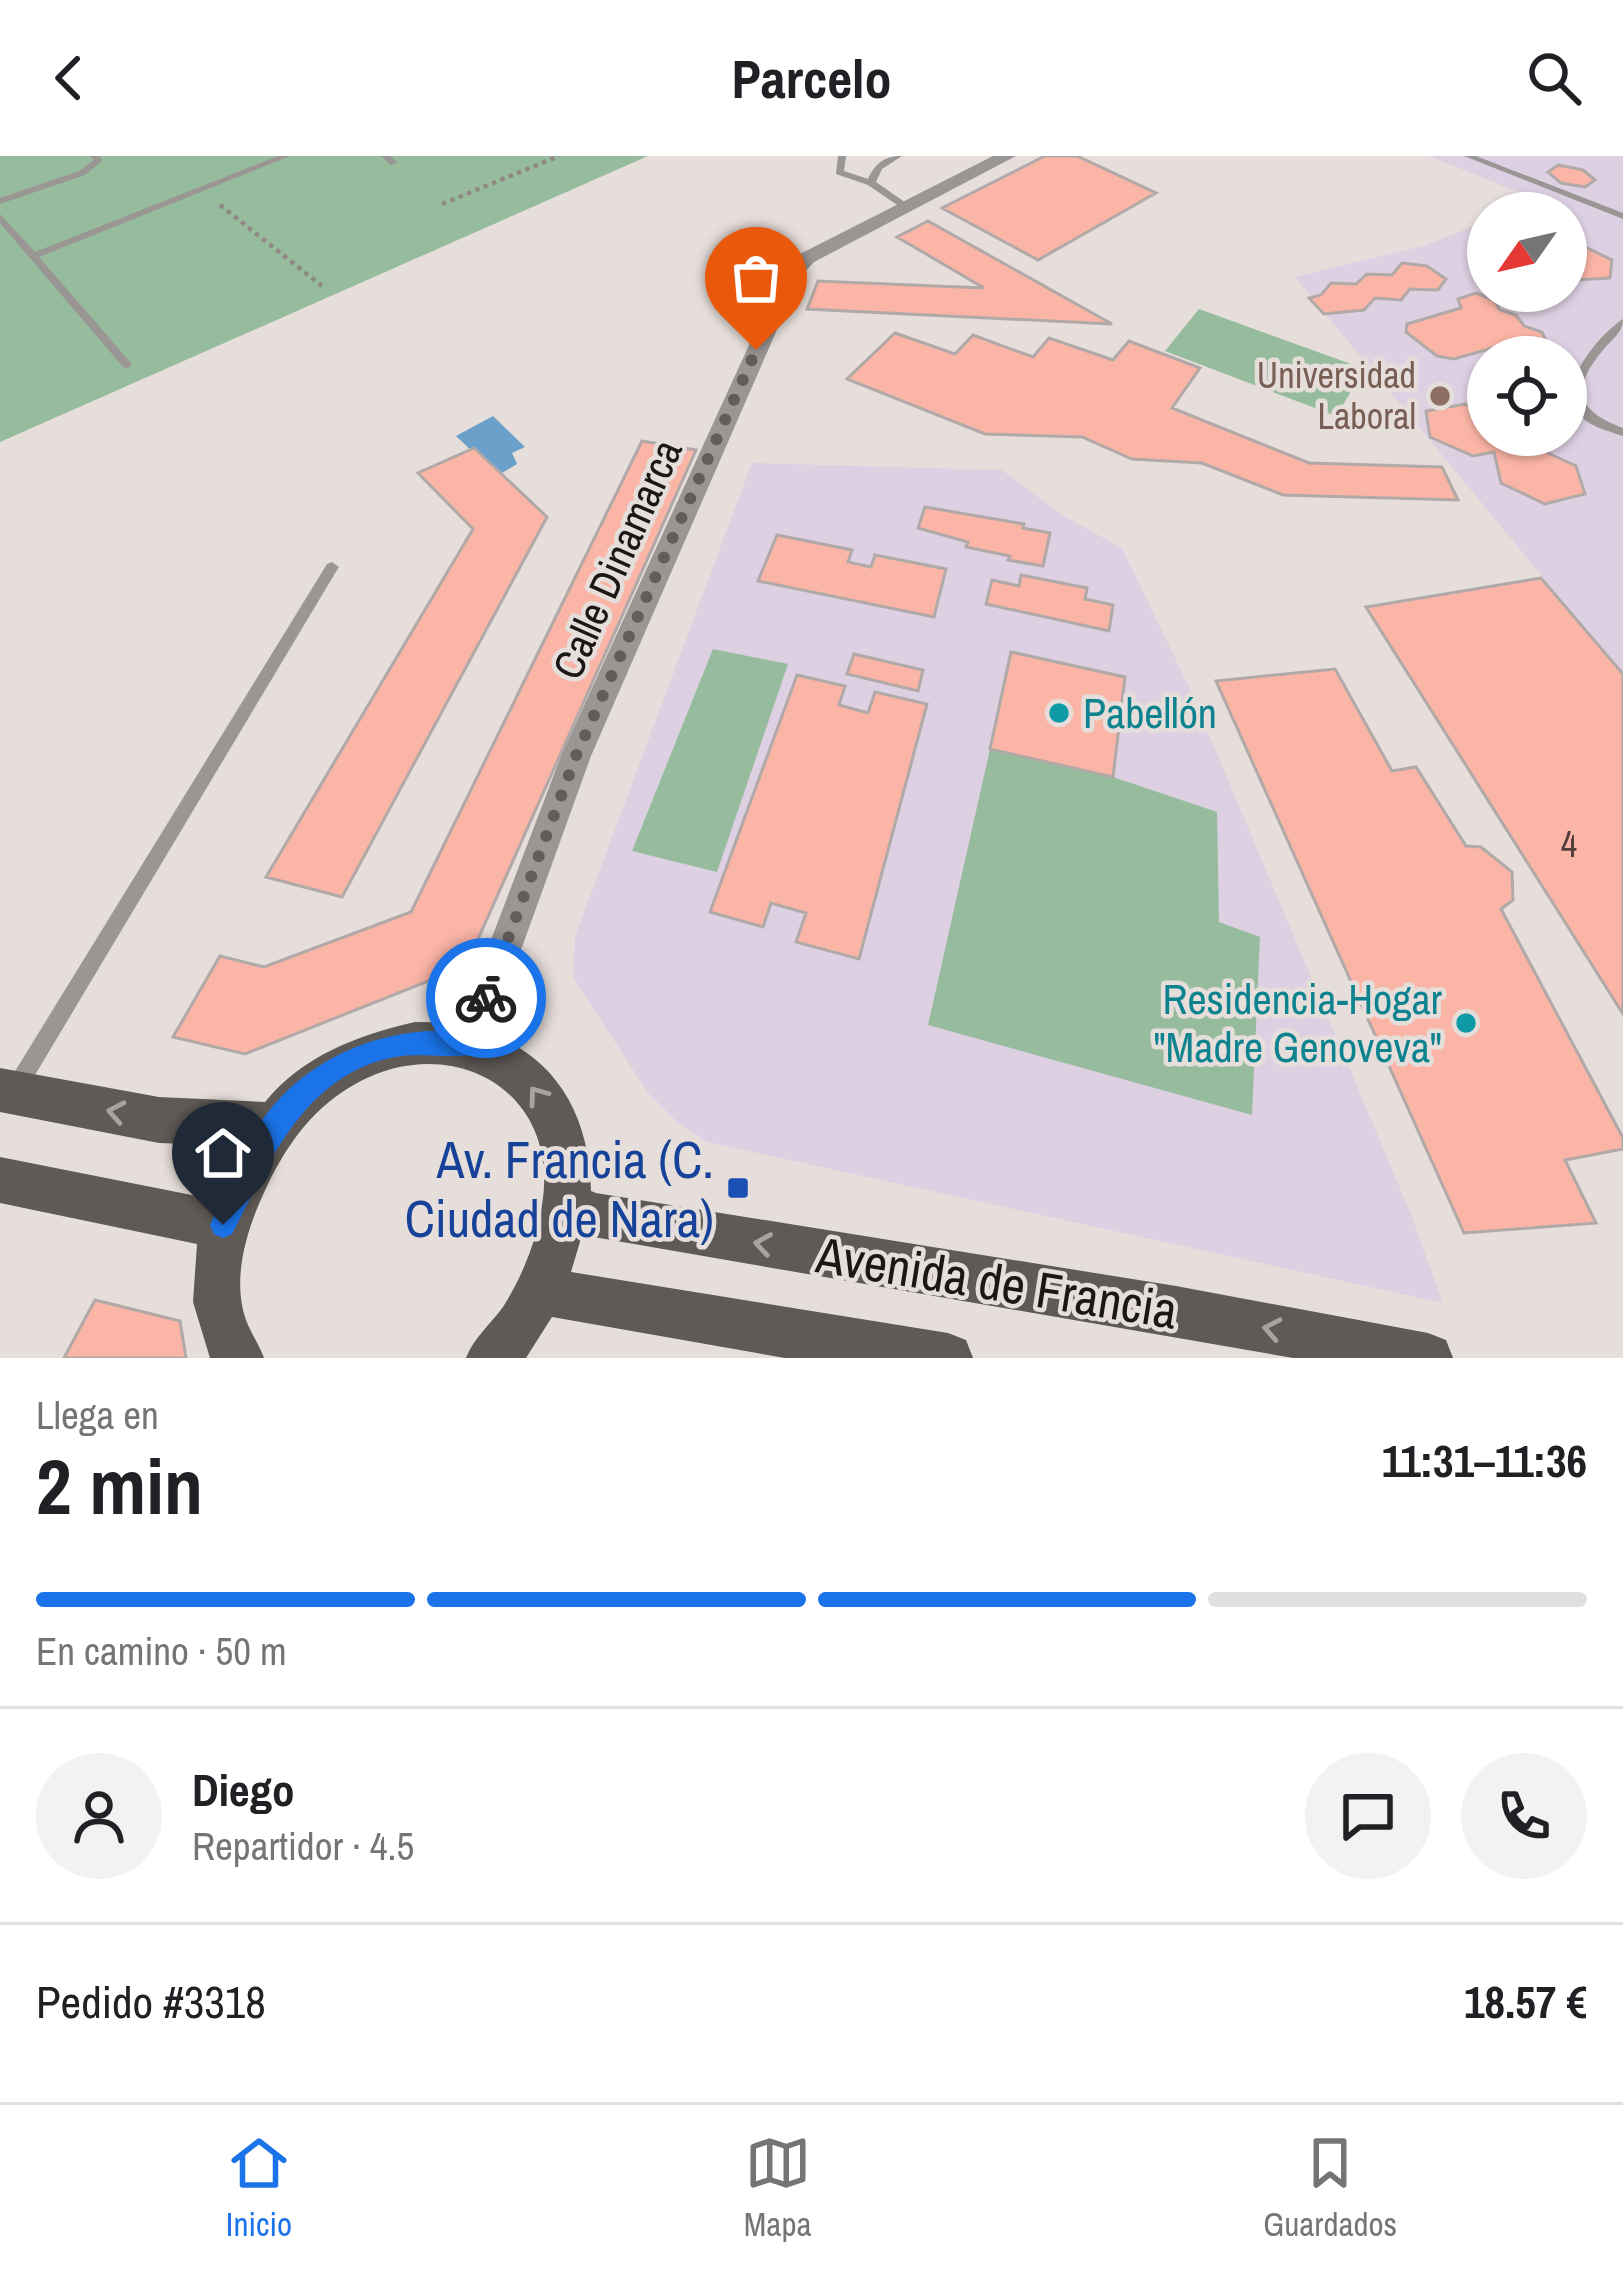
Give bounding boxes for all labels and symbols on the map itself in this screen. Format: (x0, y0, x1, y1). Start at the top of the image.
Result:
north arrow (1467, 192, 1587, 312)
pin (705, 227, 807, 350)
place label: Universidad Laboral (1257, 351, 1416, 440)
marker: Universidad Laboral (1427, 383, 1453, 409)
street label: Calle Dinamarca (539, 430, 695, 688)
place label: Pabellón (1083, 685, 1217, 741)
marker: Pabellón (1046, 700, 1072, 726)
house number: 4 (1561, 820, 1577, 868)
courier (426, 938, 546, 1058)
place label: Residencia-Hogar "Madre Genoveva" (1153, 971, 1443, 1075)
marker: Residencia-Hogar "Madre Genoveva" (1453, 1010, 1479, 1036)
one-way arrow (530, 1087, 552, 1108)
one-way arrow (106, 1100, 126, 1126)
pin (172, 1102, 274, 1225)
place label: Av. Francia (C. Ciudad de Nara) (405, 1125, 714, 1253)
marker: Av. Francia (C. Ciudad de Nara) (725, 1175, 751, 1201)
street label: Avenida de Francia (811, 1219, 1182, 1345)
one-way arrow (753, 1232, 772, 1258)
one-way arrow (1262, 1317, 1282, 1343)

